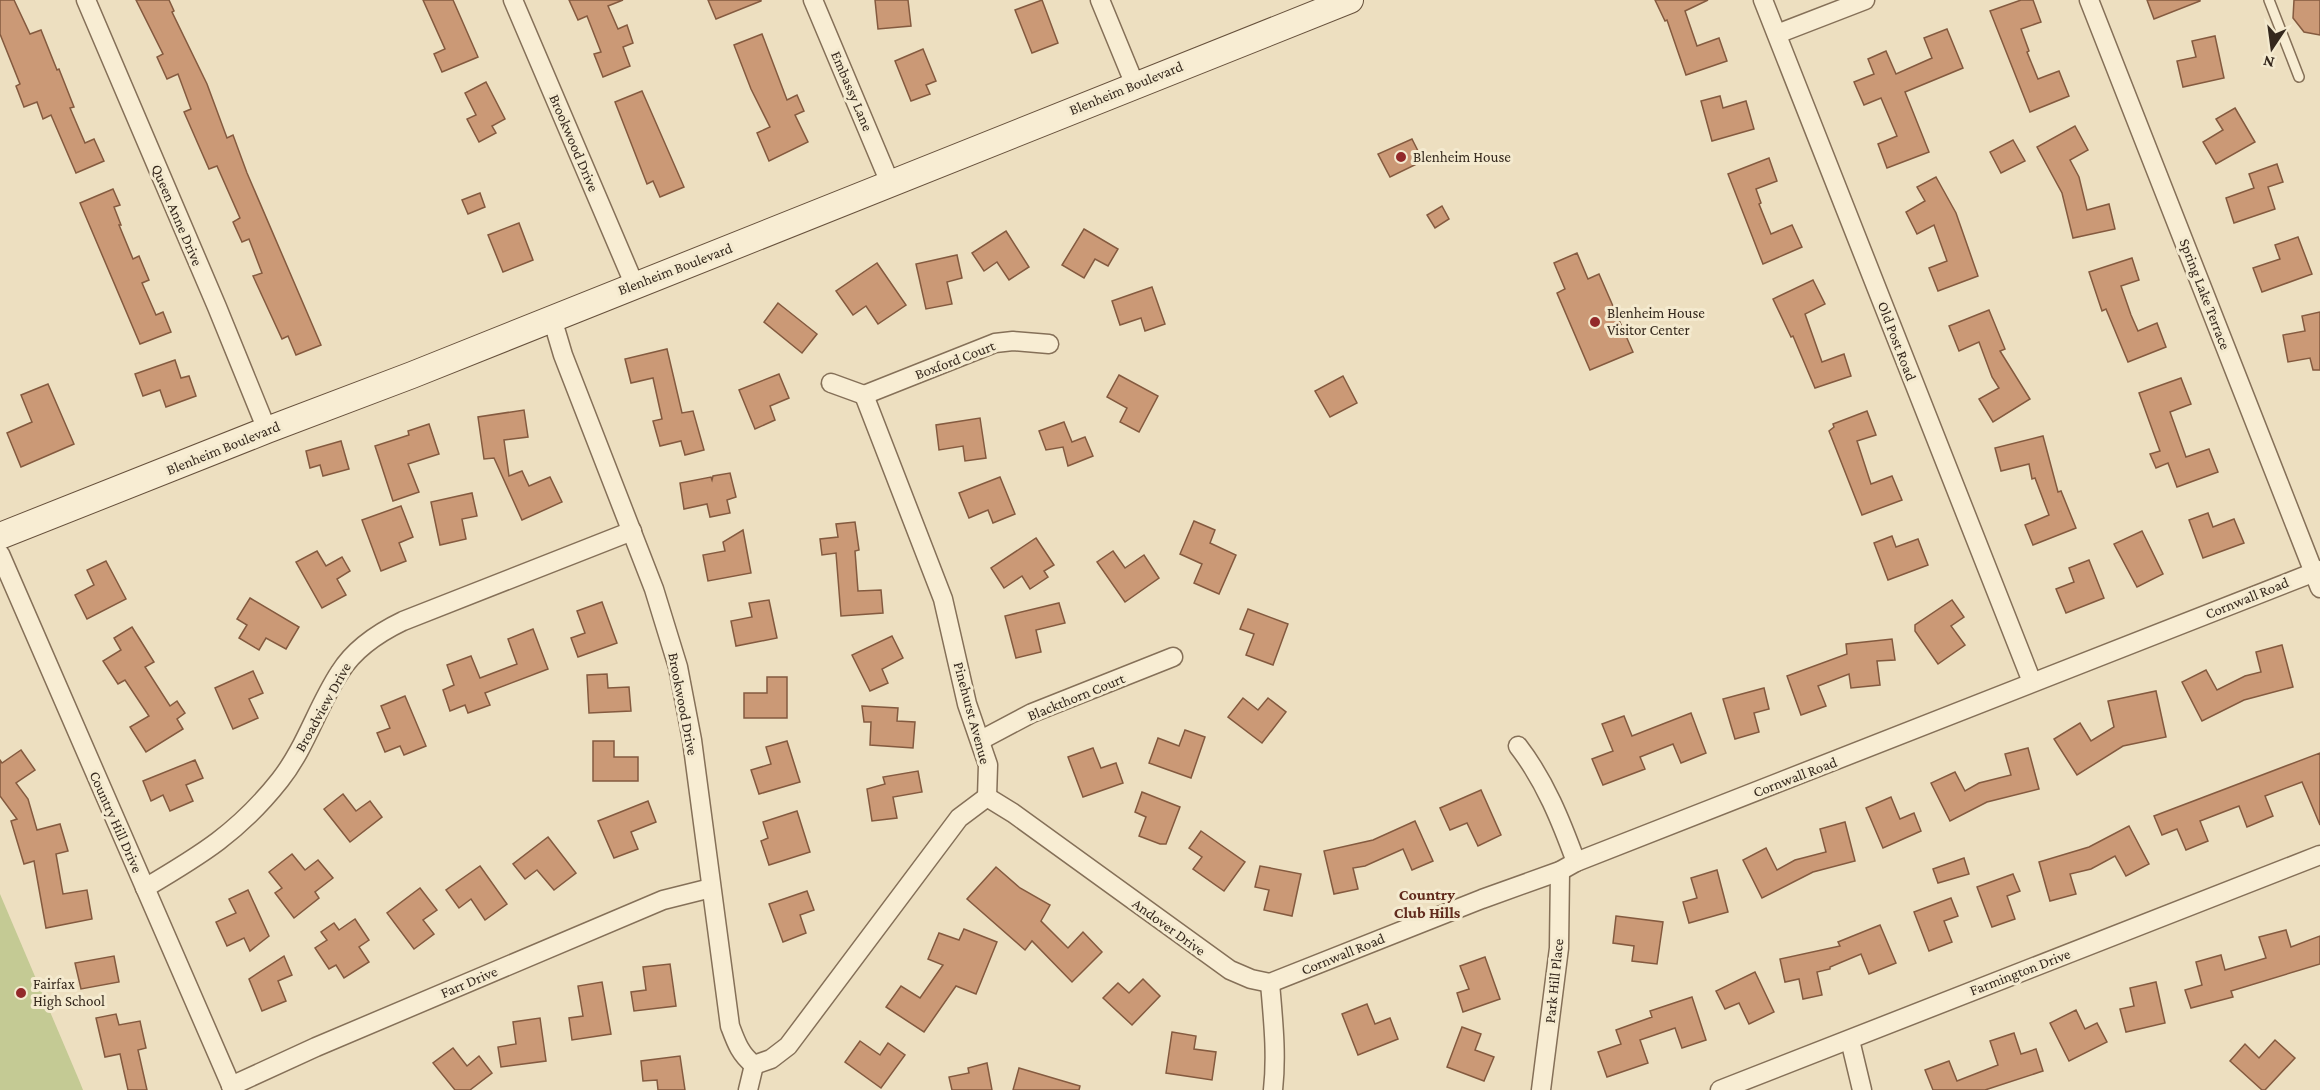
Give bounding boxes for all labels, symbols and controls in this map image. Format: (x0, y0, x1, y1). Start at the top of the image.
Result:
north arrow (2242, 18, 2302, 78)
street label: Embassy Lane (827, 49, 876, 134)
text: N (2261, 53, 2276, 72)
street label: Blenheim Boulevard (1067, 58, 1185, 118)
street label: Brookwood Drive (546, 92, 602, 194)
place label: Blenheim House (1413, 149, 1511, 165)
marker: Blenheim House (1394, 150, 1408, 164)
street label: Queen Anne Drive (148, 162, 206, 269)
street label: Spring Lake Terrace (2176, 236, 2234, 352)
street label: Blenheim Boulevard (616, 240, 734, 298)
street label: Old Post Road (1875, 299, 1919, 383)
place label: Blenheim House Visitor Center (1607, 305, 1705, 338)
marker: Blenheim House Visitor Center (1588, 315, 1602, 329)
street label: Boxford Court (913, 337, 998, 383)
street label: Blenheim Boulevard (164, 418, 282, 478)
street label: Cornwall Road (2203, 574, 2291, 622)
street label: Brookwood Drive (665, 651, 701, 757)
street label: Broadview Drive (292, 659, 354, 754)
street label: Pinehurst Avenue (951, 660, 993, 766)
street label: Blackthorn Court (1025, 670, 1128, 724)
street label: Cornwall Road (1751, 754, 1839, 800)
street label: Country Hill Drive (86, 769, 146, 876)
district label: Country Club Hills (1394, 886, 1461, 921)
street label: Andover Drive (1129, 895, 1209, 959)
street label: Cornwall Road (1299, 930, 1387, 978)
street label: Park Hill Place (1542, 937, 1566, 1024)
street label: Farmington Drive (1967, 945, 2073, 999)
street label: Farr Drive (438, 963, 500, 1001)
place label: Fairfax High School (33, 976, 105, 1010)
marker: Fairfax High School (14, 986, 28, 1000)

